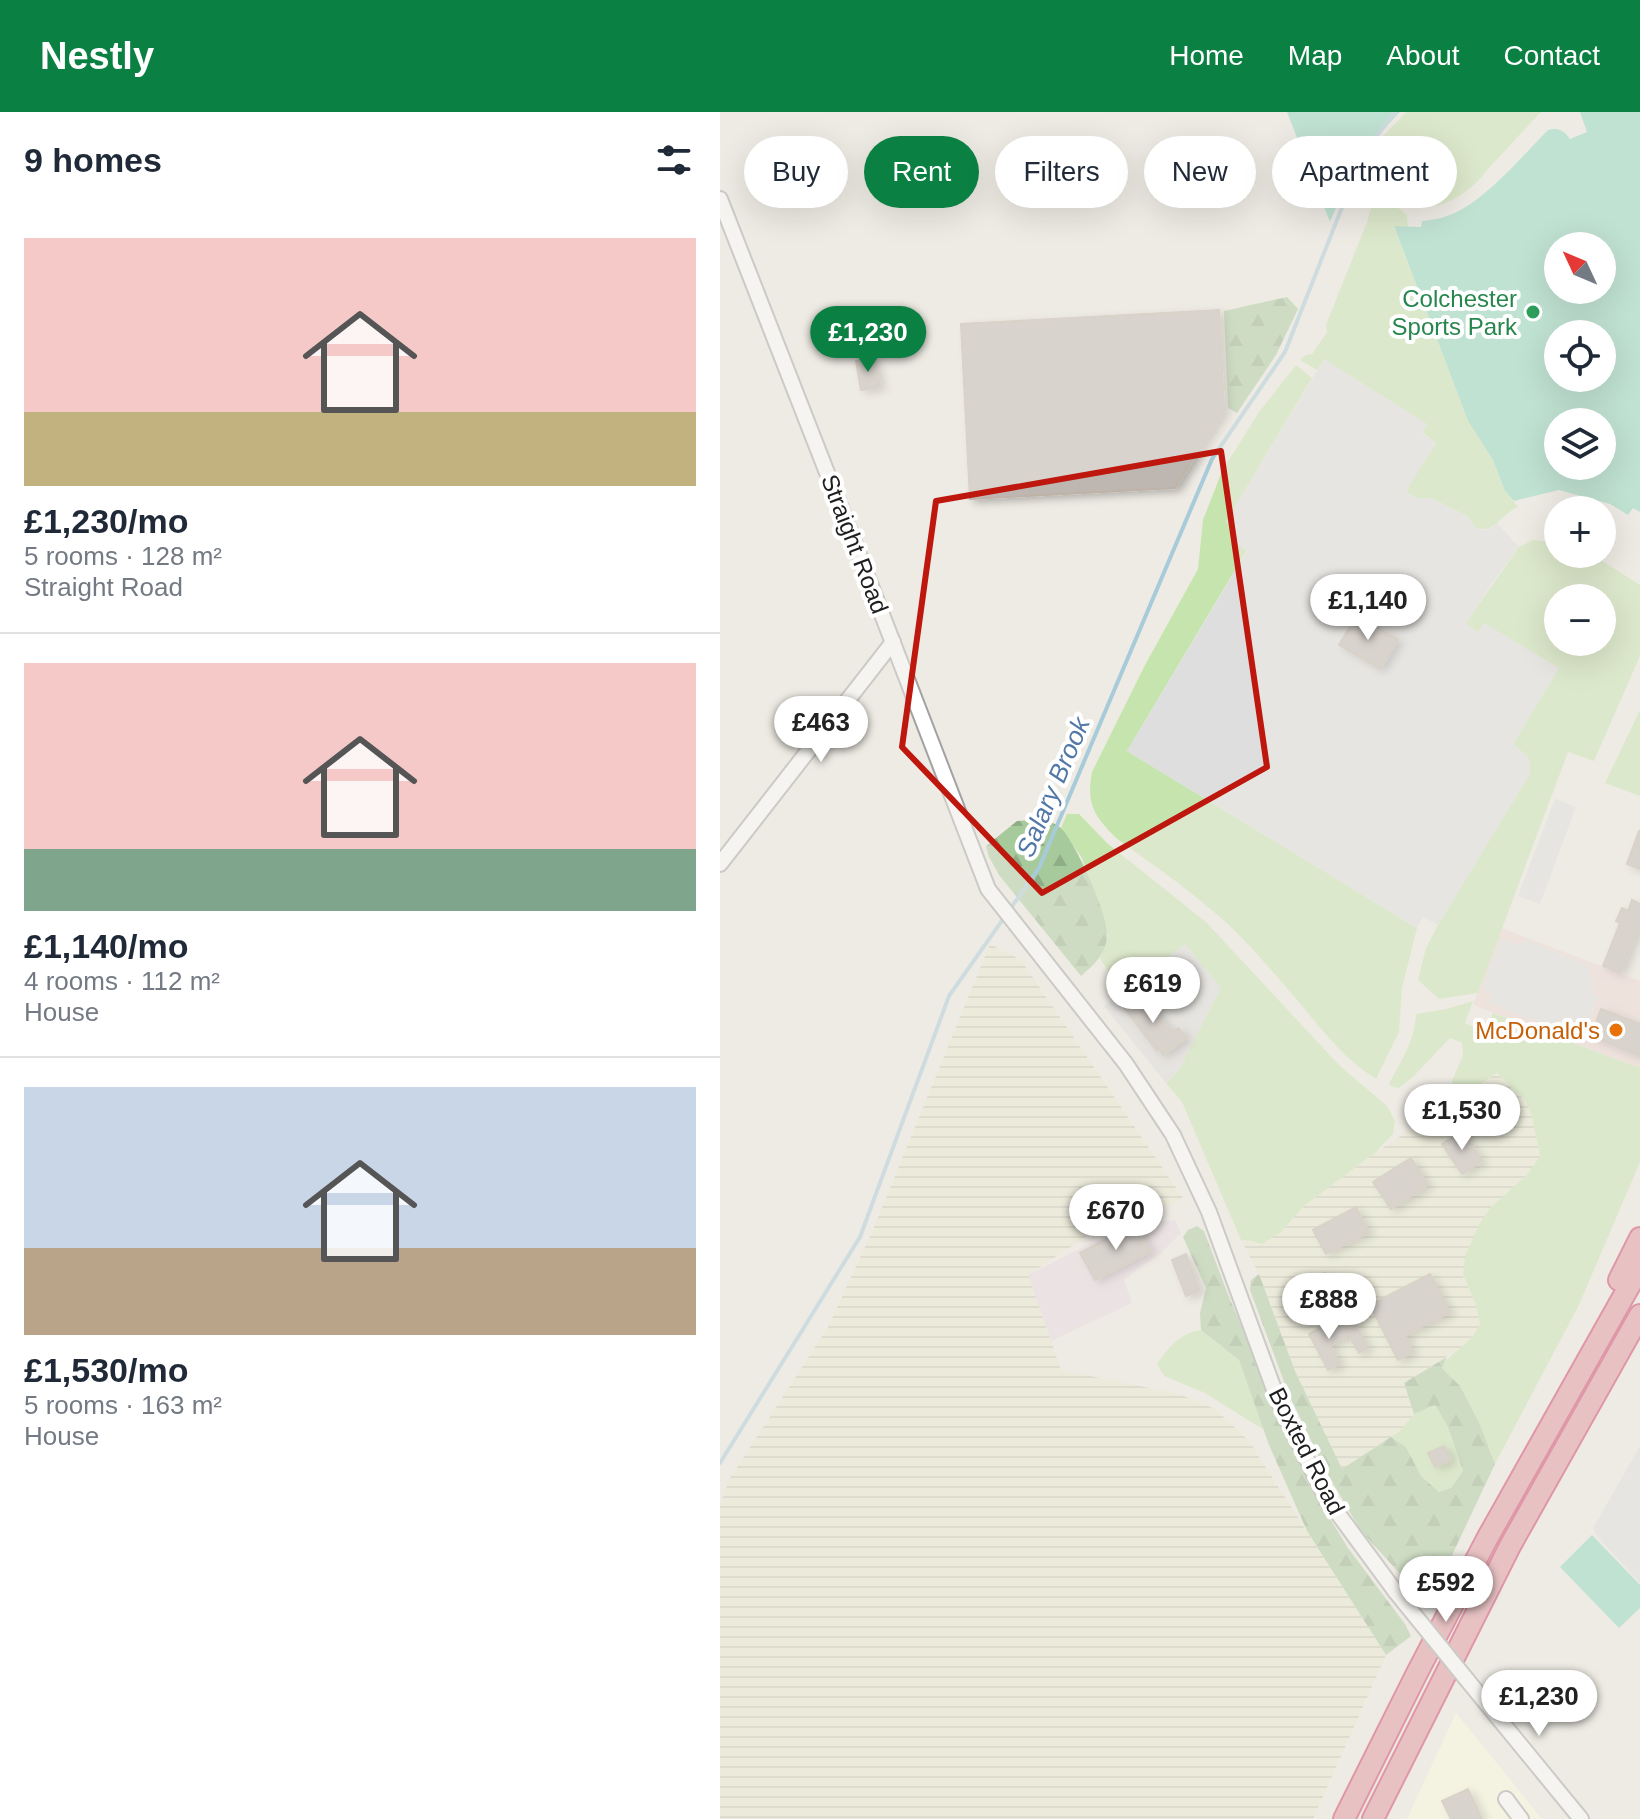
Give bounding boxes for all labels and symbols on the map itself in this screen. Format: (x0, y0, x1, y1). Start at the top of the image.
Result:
north arrow (1544, 232, 1616, 304)
place label: Colchester Sports Park (1392, 285, 1518, 340)
marker: Colchester Sports Park (1524, 303, 1542, 321)
pin: £1,230 (803, 306, 933, 374)
street label: Straight Road (816, 471, 894, 617)
pin: £1,140 (1303, 574, 1433, 642)
pin: £463 (774, 696, 868, 764)
water label: Salary Brook (1010, 711, 1097, 861)
pin: £619 (1106, 957, 1200, 1025)
place label: McDonald's (1475, 1017, 1600, 1044)
marker: McDonald's (1607, 1021, 1625, 1039)
pin: £1,530 (1397, 1084, 1527, 1152)
pin: £670 (1069, 1184, 1163, 1252)
pin: £888 (1282, 1273, 1376, 1341)
street label: Boxted Road (1263, 1383, 1351, 1519)
pin: £592 (1399, 1556, 1493, 1624)
pin: £1,230 (1474, 1670, 1604, 1738)

